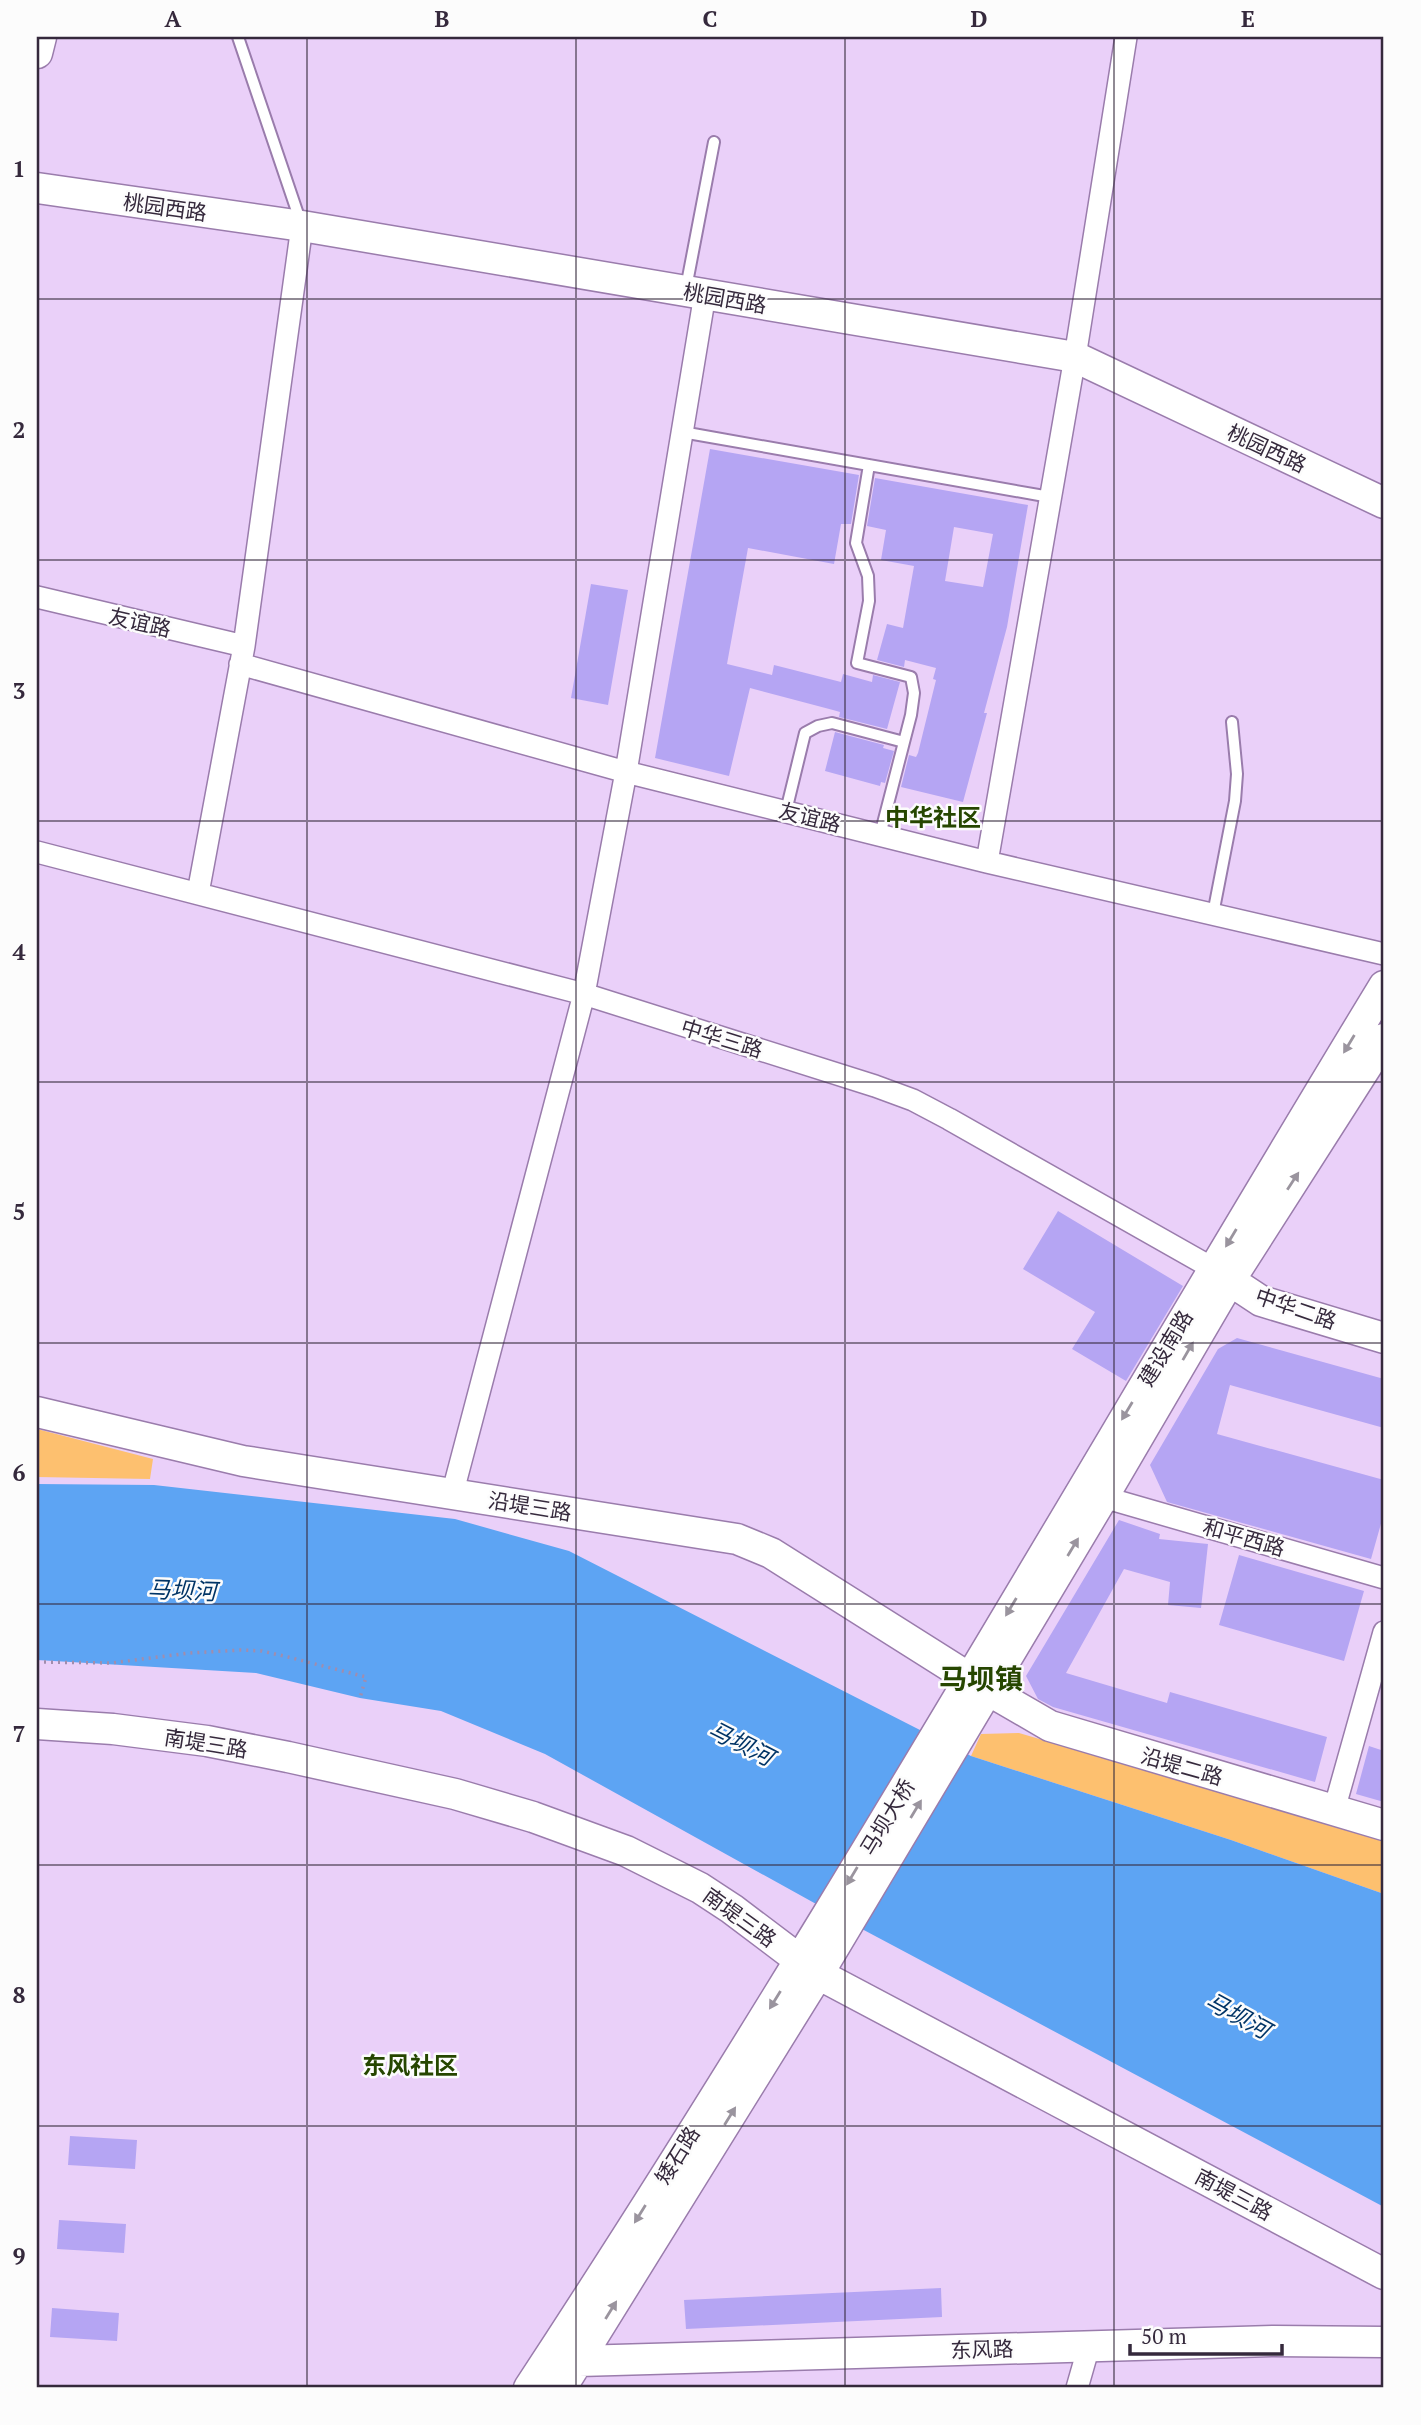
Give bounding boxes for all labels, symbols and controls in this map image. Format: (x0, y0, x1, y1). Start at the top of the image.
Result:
text: A (165, 3, 182, 34)
text: B (435, 3, 450, 34)
text: C (703, 3, 718, 34)
text: D (971, 3, 988, 34)
text: E (1241, 3, 1255, 34)
text: 1 (13, 153, 26, 184)
street label: 桃园西路 (121, 187, 209, 227)
street label: 桃园西路 (681, 277, 769, 319)
text: 2 (13, 414, 26, 445)
street label: 桃园西路 (1223, 418, 1311, 478)
street label: 友谊路 (106, 601, 174, 643)
text: 3 (13, 675, 26, 706)
street label: 友谊路 (776, 796, 844, 838)
district label: 中华社区 (885, 801, 981, 833)
text: 4 (13, 936, 26, 967)
street label: 中华三路 (678, 1012, 766, 1064)
one-way arrow (1342, 1034, 1355, 1053)
one-way arrow (1286, 1172, 1299, 1191)
text: 5 (13, 1196, 26, 1227)
one-way arrow (1224, 1229, 1237, 1248)
street label: 中华二路 (1252, 1281, 1340, 1335)
street label: 建设南路 (1131, 1305, 1199, 1391)
one-way arrow (1182, 1341, 1195, 1360)
one-way arrow (1121, 1402, 1134, 1421)
text: 6 (13, 1457, 26, 1488)
street label: 沿堤三路 (486, 1486, 574, 1526)
street label: 和平西路 (1200, 1512, 1288, 1562)
one-way arrow (1067, 1538, 1079, 1557)
water label: 马坝河 (147, 1573, 221, 1607)
one-way arrow (1005, 1597, 1017, 1617)
district label: 马坝镇 (939, 1660, 1023, 1697)
water label: 马坝河 (703, 1714, 782, 1774)
text: 7 (13, 1718, 26, 1749)
street label: 南堤三路 (162, 1723, 250, 1763)
street label: 沿堤二路 (1138, 1741, 1226, 1791)
street label: 马坝大桥 (853, 1774, 921, 1860)
one-way arrow (910, 1800, 923, 1819)
one-way arrow (846, 1866, 858, 1885)
street label: 南堤三路 (698, 1881, 782, 1953)
text: 8 (13, 1979, 26, 2010)
water label: 马坝河 (1200, 1985, 1279, 2047)
one-way arrow (768, 1991, 781, 2010)
district label: 东风社区 (362, 2049, 458, 2081)
one-way arrow (724, 2107, 737, 2126)
street label: 矮石路 (648, 2121, 706, 2189)
street label: 南堤三路 (1190, 2162, 1278, 2226)
one-way arrow (634, 2204, 647, 2223)
text: 9 (13, 2240, 26, 2271)
one-way arrow (604, 2300, 617, 2320)
scale bar (1130, 2313, 1283, 2357)
text: 50 m (1141, 2322, 1187, 2350)
street label: 东风路 (950, 2334, 1014, 2364)

